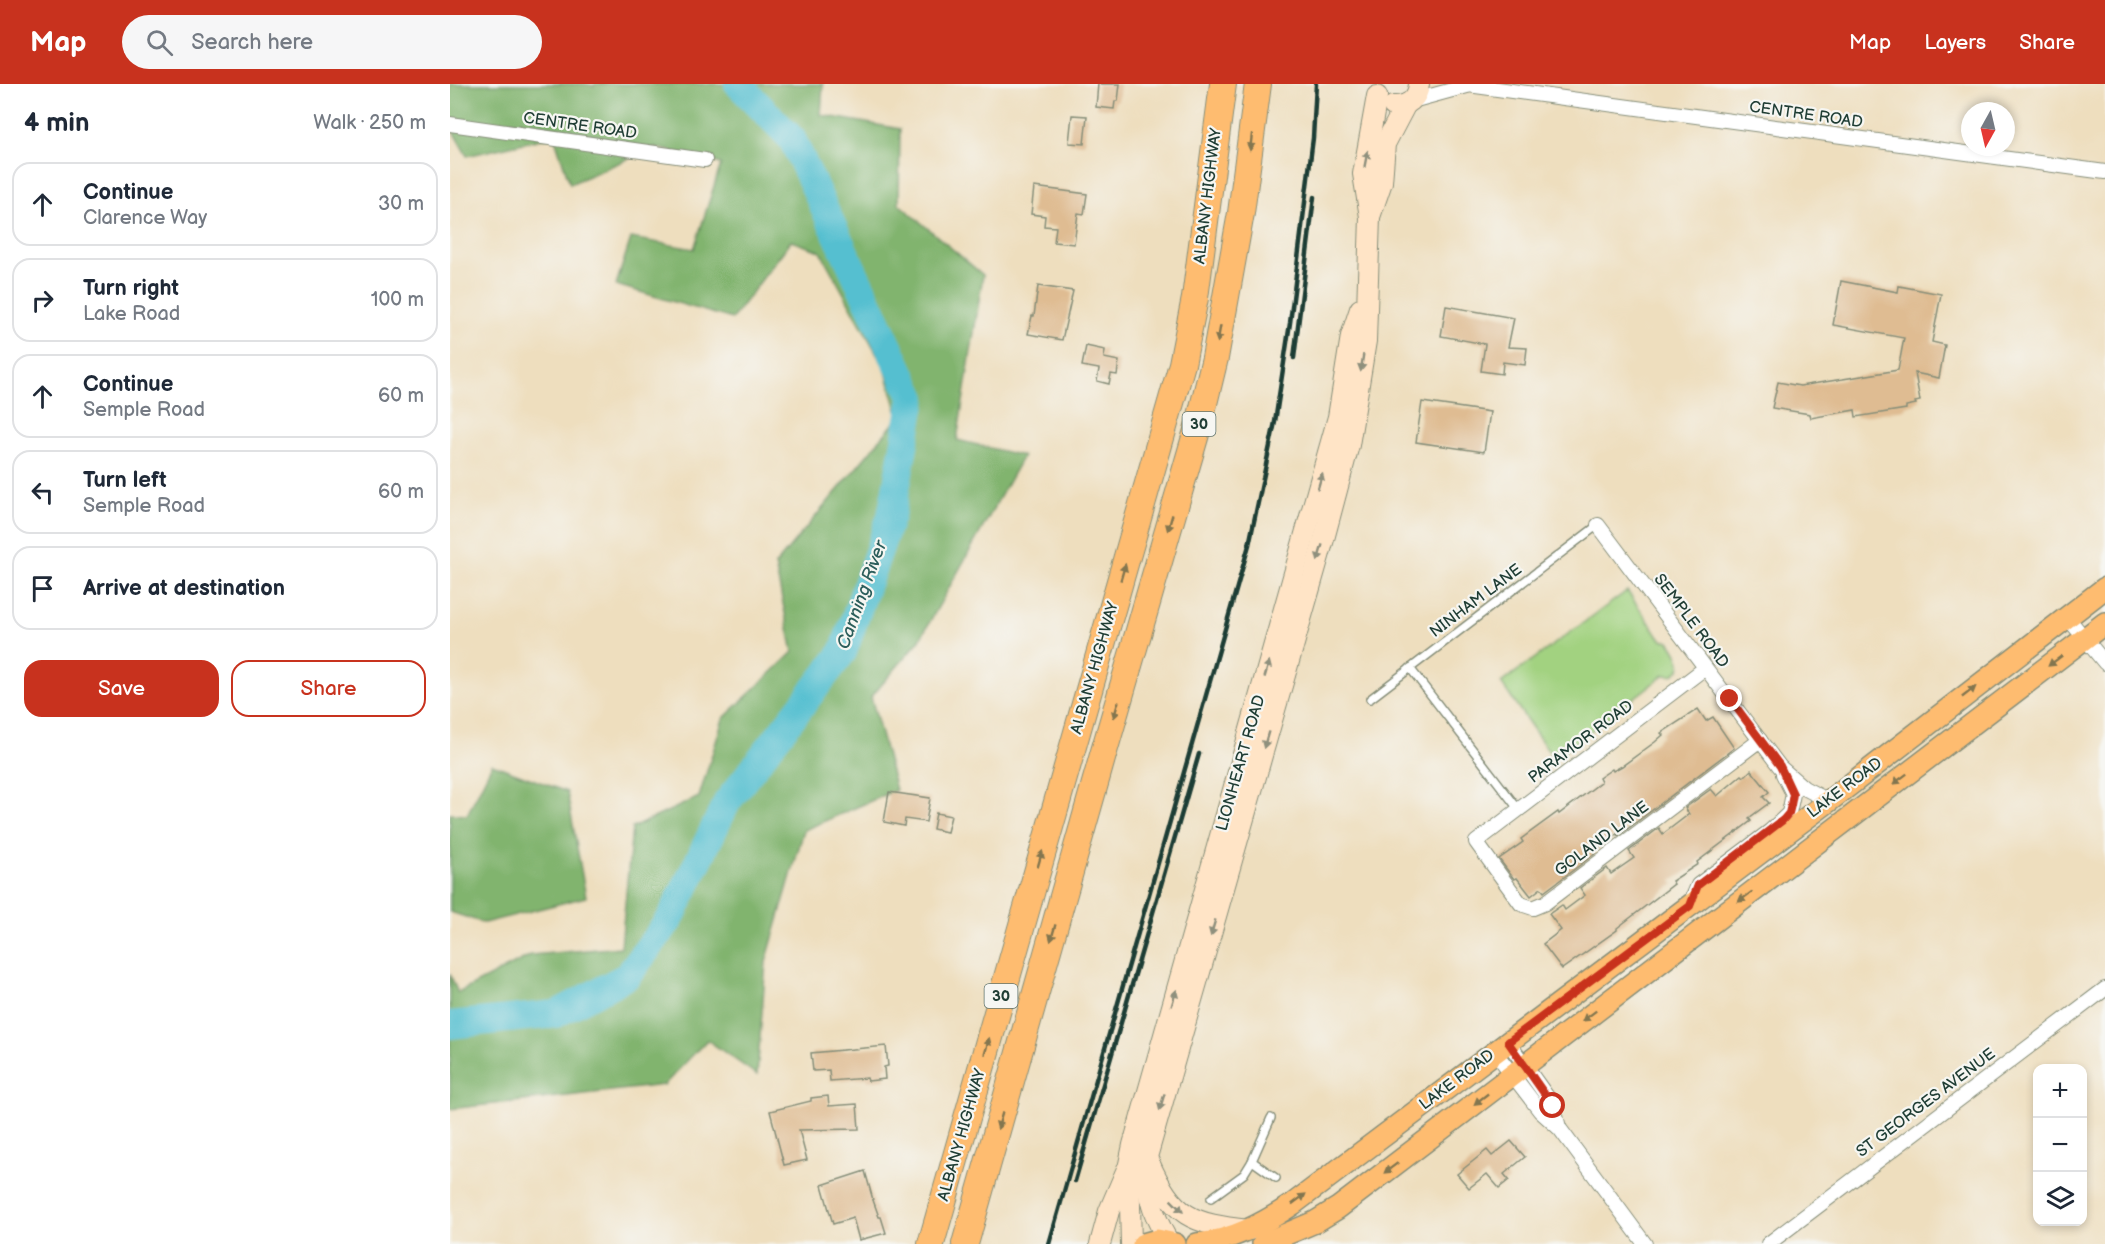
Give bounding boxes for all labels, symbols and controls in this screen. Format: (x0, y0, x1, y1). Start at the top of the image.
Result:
search box (122, 15, 542, 69)
text: Map (30, 26, 86, 59)
icon: search (143, 26, 176, 59)
text: Search here (191, 29, 313, 56)
text: Map (1849, 30, 1891, 55)
text: Layers (1924, 30, 1986, 55)
text: Share (2019, 30, 2075, 55)
street label: CENTRE ROAD (1748, 98, 1864, 132)
north arrow (1961, 102, 2015, 156)
text: 4 min (24, 108, 89, 139)
street label: CENTRE ROAD (522, 109, 638, 143)
text: Walk · 250 m (313, 111, 426, 135)
street label: ALBANY HIGHWAY (1190, 126, 1226, 265)
one-way arrow (1246, 133, 1256, 152)
one-way arrow (1362, 149, 1371, 168)
text: Continue (83, 179, 173, 206)
icon: ahead (26, 188, 59, 221)
text: 30 m (378, 192, 424, 216)
text: Clarence Way (83, 206, 207, 230)
text: Turn right (83, 275, 179, 302)
icon: right (26, 284, 59, 317)
text: 100 m (371, 288, 424, 312)
text: Lake Road (83, 302, 180, 326)
one-way arrow (1214, 325, 1223, 344)
one-way arrow (1358, 353, 1367, 372)
text: Continue (83, 371, 173, 398)
icon: ahead (26, 380, 59, 413)
text: 60 m (378, 384, 424, 408)
text: Semple Road (83, 398, 205, 422)
road number: 30 (1182, 412, 1216, 436)
text: Turn left (83, 467, 167, 494)
one-way arrow (1316, 472, 1325, 490)
icon: left (26, 476, 59, 509)
text: 60 m (378, 480, 424, 504)
text: Semple Road (83, 494, 205, 518)
one-way arrow (1164, 514, 1174, 532)
water label: Canning River (833, 537, 892, 652)
one-way arrow (1315, 544, 1324, 562)
street label: NINHAM LANE (1426, 560, 1526, 642)
one-way arrow (1119, 562, 1128, 580)
street label: SEMPLE ROAD (1649, 570, 1733, 672)
icon: arrive (26, 572, 59, 605)
text: Arrive at destination (83, 575, 285, 602)
street label: ALBANY HIGHWAY (1067, 599, 1123, 736)
one-way arrow (2048, 654, 2063, 666)
button: Save (24, 660, 219, 717)
button: Share (231, 660, 426, 717)
one-way arrow (1263, 660, 1272, 678)
route end (1716, 685, 1742, 711)
one-way arrow (1962, 687, 1977, 699)
street label: LIONHEART ROAD (1213, 693, 1269, 833)
street label: PARAMOR ROAD (1525, 696, 1637, 788)
one-way arrow (1111, 701, 1120, 719)
one-way arrow (1261, 731, 1271, 749)
street label: LAKE ROAD (1804, 754, 1886, 822)
one-way arrow (1893, 773, 1909, 785)
street label: GOLAND LANE (1551, 797, 1653, 881)
one-way arrow (1036, 850, 1045, 868)
one-way arrow (1738, 891, 1753, 903)
one-way arrow (1207, 919, 1217, 937)
one-way arrow (1048, 924, 1057, 942)
road number: 30 (984, 984, 1018, 1008)
one-way arrow (1170, 989, 1179, 1007)
one-way arrow (1582, 1010, 1597, 1022)
one-way arrow (983, 1037, 992, 1055)
street label: ST GEORGES AVENUE (1853, 1045, 1999, 1161)
street label: LAKE ROAD (1416, 1046, 1498, 1114)
map controls (2033, 1064, 2087, 1226)
button: + (2033, 1064, 2087, 1118)
street label: ALBANY HIGHWAY (934, 1066, 990, 1203)
one-way arrow (1474, 1092, 1489, 1104)
route start (1539, 1092, 1565, 1118)
one-way arrow (1157, 1093, 1166, 1111)
one-way arrow (995, 1112, 1004, 1130)
button: − (2033, 1118, 2087, 1172)
one-way arrow (1383, 1161, 1399, 1174)
button: layers (2033, 1172, 2087, 1226)
one-way arrow (1291, 1194, 1306, 1206)
one-way arrow (1169, 1199, 1184, 1213)

